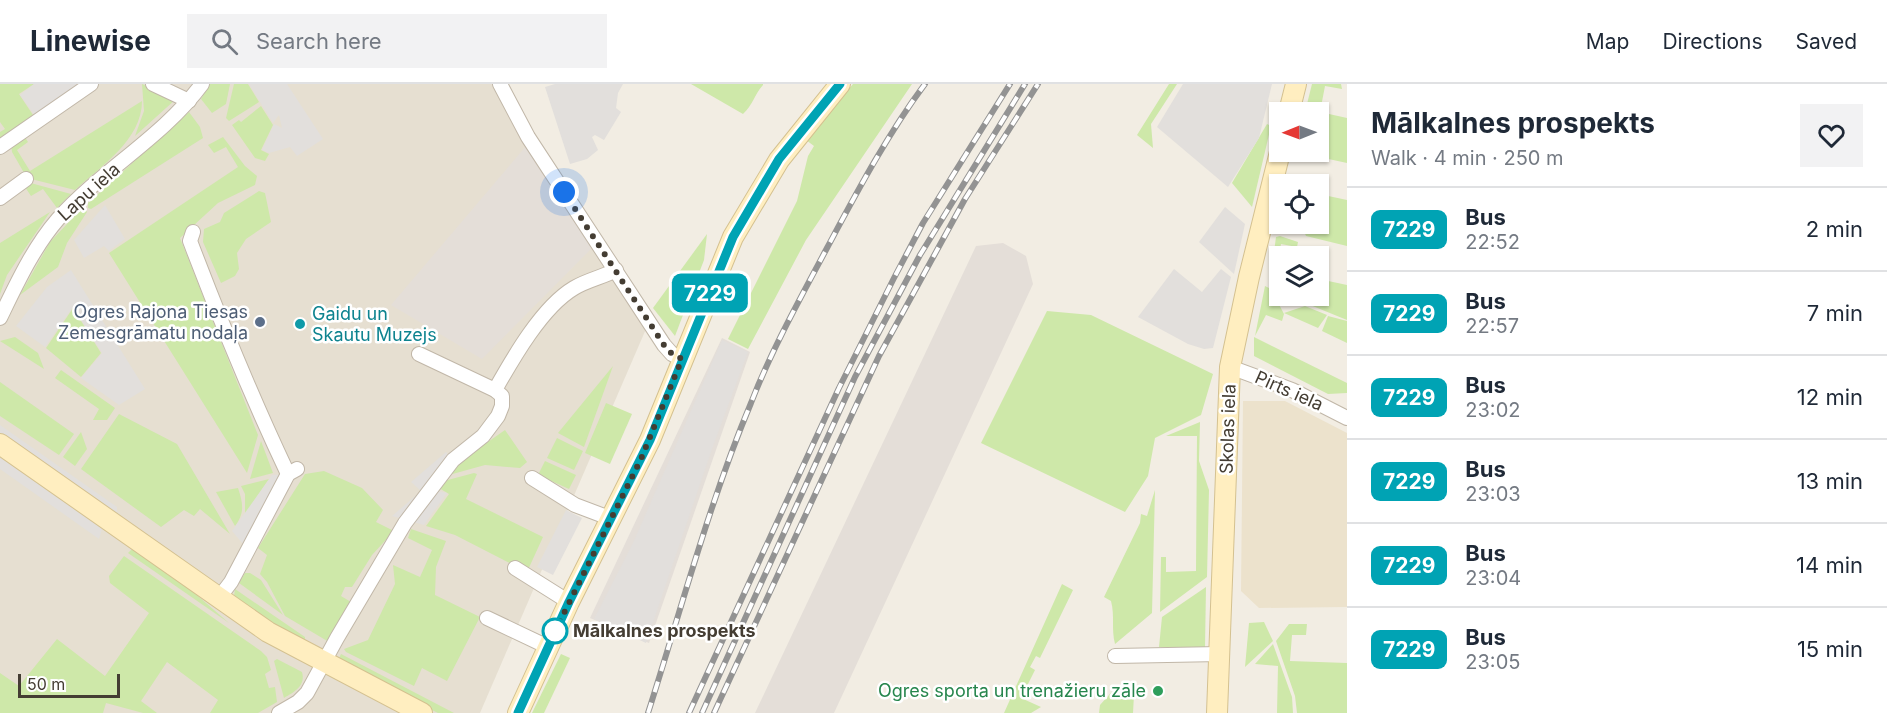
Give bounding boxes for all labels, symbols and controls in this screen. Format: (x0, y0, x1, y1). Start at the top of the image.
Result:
search box (187, 14, 607, 68)
text: Linewise (30, 24, 151, 58)
icon: search (208, 25, 241, 58)
text: Search here (256, 28, 382, 54)
text: Map (1586, 29, 1629, 54)
text: Directions (1662, 29, 1763, 54)
text: Saved (1796, 29, 1857, 54)
north arrow (1269, 102, 1329, 162)
map controls (1269, 102, 1329, 306)
button: heart (1800, 104, 1863, 167)
text: Mālkalnes prospekts (1371, 106, 1655, 140)
text: Walk · 4 min · 250 m (1371, 146, 1564, 170)
street label: Lapu iela (53, 158, 124, 225)
button: locate (1269, 174, 1329, 234)
your location (549, 177, 579, 207)
text: Bus (1465, 204, 1506, 230)
text: 2 min (1806, 216, 1863, 242)
text: 7229 (1383, 217, 1435, 242)
text: 22:52 (1465, 230, 1520, 254)
button: layers (1269, 246, 1329, 306)
line badge: 7229 (668, 274, 752, 312)
text: 7229 (684, 281, 736, 306)
text: Bus (1465, 288, 1506, 314)
text: 7 min (1807, 300, 1863, 326)
place label: Ogres Rajona Tiesas Zemesgrāmatu nodaļa (58, 301, 248, 344)
text: 7229 (1383, 301, 1435, 326)
place label: Gaidu un Skautu Muzejs (312, 303, 437, 345)
text: 22:57 (1465, 314, 1519, 338)
marker: Ogres Rajona Tiesas Zemesgrāmatu nodaļa (253, 315, 267, 329)
marker: Gaidu un Skautu Muzejs (293, 317, 307, 331)
street label: Pirts iela (1252, 366, 1327, 415)
text: Bus (1465, 372, 1506, 398)
street label: Skolas iela (1215, 384, 1240, 474)
text: 12 min (1797, 384, 1863, 410)
text: 7229 (1383, 385, 1435, 410)
text: 23:02 (1465, 398, 1520, 422)
text: Bus (1465, 456, 1506, 482)
text: 13 min (1797, 468, 1863, 494)
text: 7229 (1383, 469, 1435, 494)
text: 23:03 (1465, 482, 1521, 506)
text: Bus (1465, 540, 1506, 566)
text: 14 min (1796, 552, 1863, 578)
text: 7229 (1383, 553, 1435, 578)
text: 23:04 (1465, 566, 1521, 590)
marker: Mālkalnes prospekts (542, 618, 568, 644)
place label: Mālkalnes prospekts (573, 620, 756, 641)
text: Bus (1465, 624, 1506, 650)
text: 15 min (1797, 636, 1863, 662)
text: 7229 (1383, 637, 1435, 662)
text: 23:05 (1465, 650, 1520, 674)
scale bar (18, 671, 120, 698)
text: 50 m (27, 674, 65, 694)
place label: Ogres sporta un trenažieru zāle (878, 680, 1146, 701)
marker: Ogres sporta un trenažieru zāle (1151, 684, 1165, 698)

